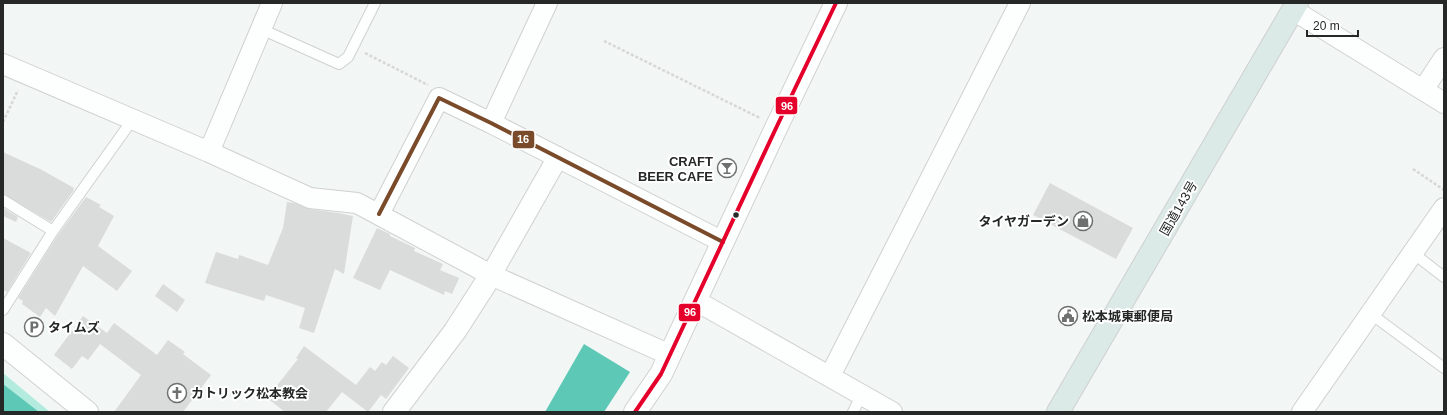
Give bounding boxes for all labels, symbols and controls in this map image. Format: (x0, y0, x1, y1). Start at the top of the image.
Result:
scale bar (1307, 12, 1358, 38)
text: 20 m (1313, 19, 1340, 33)
line badge: 96 (775, 96, 798, 115)
text: 96 (781, 100, 793, 112)
line badge: 16 (512, 130, 535, 149)
text: 16 (517, 133, 529, 145)
place label: CRAFT BEER CAFE (638, 154, 713, 184)
bar icon: CRAFT BEER CAFE (716, 157, 738, 179)
street label: 国道143号 (1157, 178, 1200, 238)
unlabelled marker (731, 210, 741, 220)
shop icon: タイヤガーデン (1072, 210, 1094, 232)
place label: タイヤガーデン (978, 214, 1069, 229)
line badge: 96 (678, 303, 701, 322)
public building icon: 松本城東郵便局 (1057, 305, 1079, 327)
text: 96 (684, 306, 696, 318)
place label: 松本城東郵便局 (1082, 309, 1173, 324)
parking icon: タイムズ (23, 316, 45, 338)
place label: タイムズ (48, 320, 100, 335)
church icon: カトリック松本教会 (166, 382, 188, 404)
place label: カトリック松本教会 (191, 386, 308, 401)

